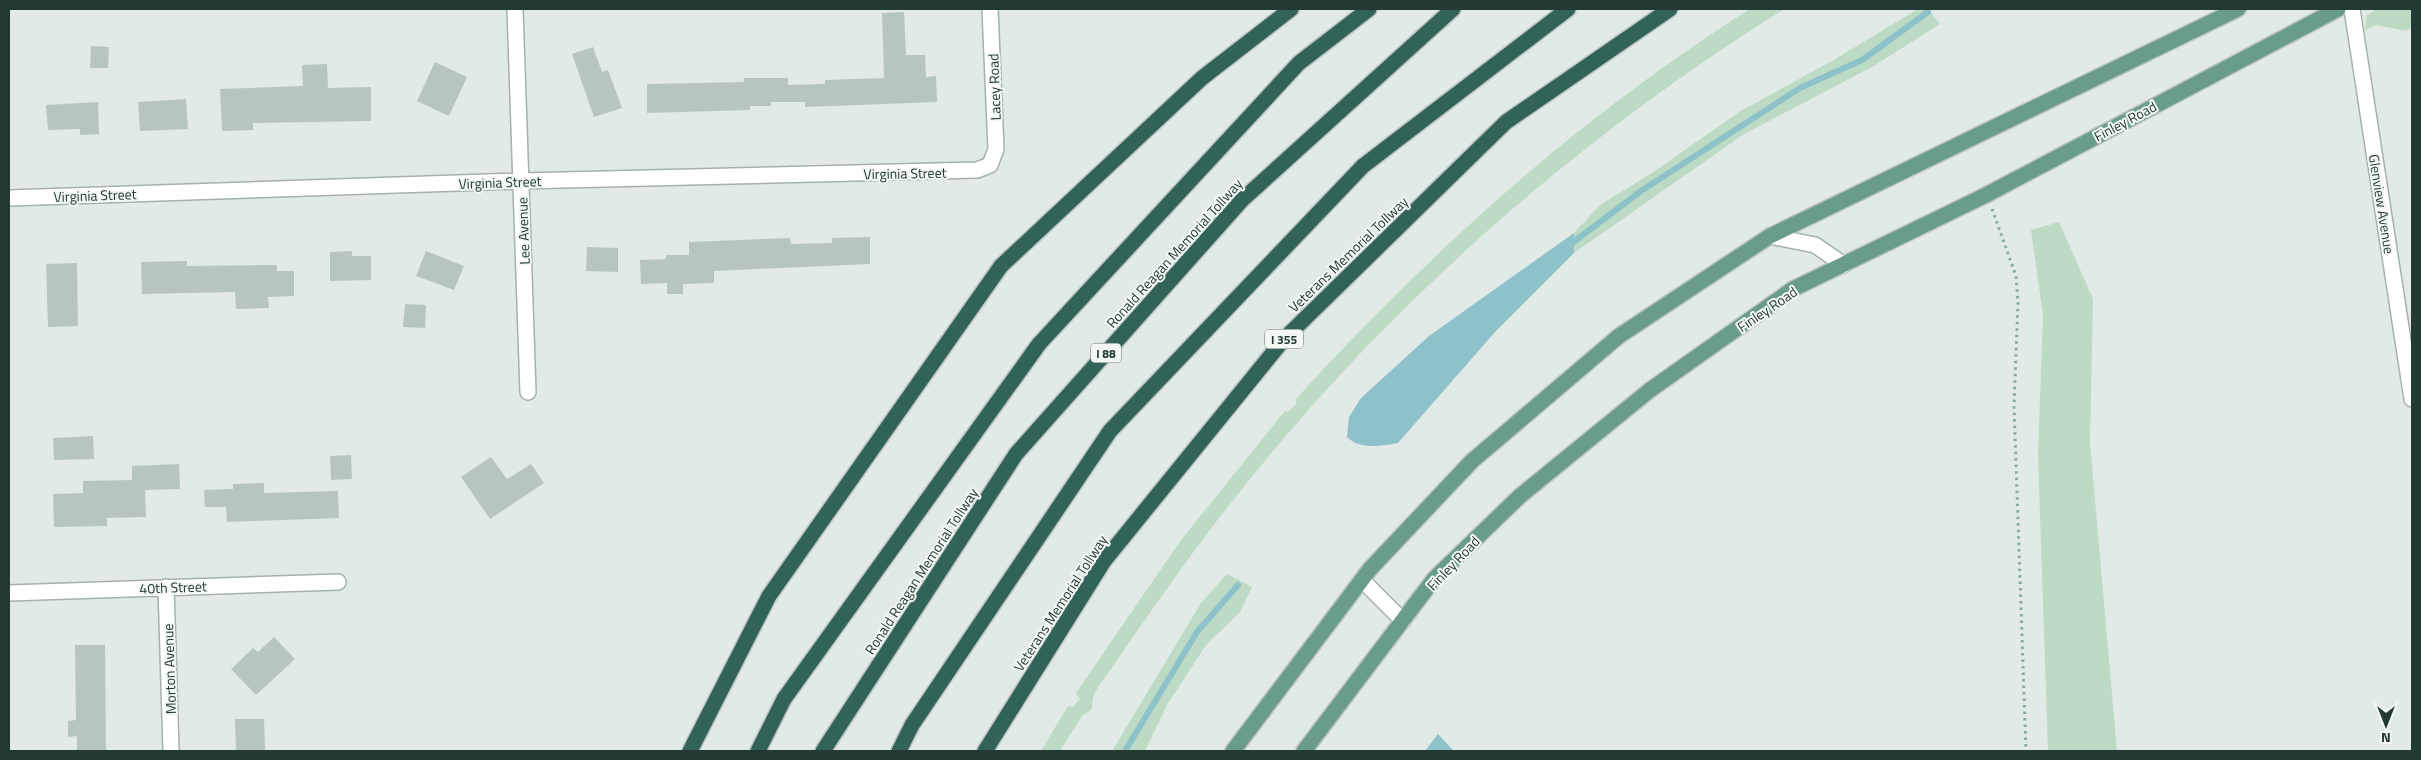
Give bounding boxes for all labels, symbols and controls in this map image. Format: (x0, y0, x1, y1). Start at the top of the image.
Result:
street label: Lacey Road (982, 53, 1006, 121)
street label: Finley Road (2090, 96, 2160, 146)
street label: Glenview Avenue (2364, 153, 2400, 255)
street label: Virginia Street (863, 162, 947, 184)
street label: Virginia Street (458, 170, 542, 194)
street label: Ronald Reagan Memorial Tollway (1101, 173, 1247, 332)
street label: Virginia Street (53, 183, 137, 207)
street label: Veterans Memorial Tollway (1284, 191, 1413, 317)
street label: Lee Avenue (511, 197, 535, 265)
street label: Finley Road (1733, 281, 1801, 337)
road number: I 355 (1265, 329, 1303, 348)
road number: I 88 (1091, 343, 1121, 362)
street label: Ronald Reagan Memorial Tollway (859, 483, 983, 658)
street label: Veterans Memorial Tollway (1008, 530, 1112, 675)
street label: Finley Road (1422, 531, 1484, 595)
street label: 40th Street (139, 575, 207, 599)
street label: Morton Avenue (157, 623, 181, 715)
north arrow (2361, 700, 2411, 750)
text: N (2381, 728, 2391, 749)

